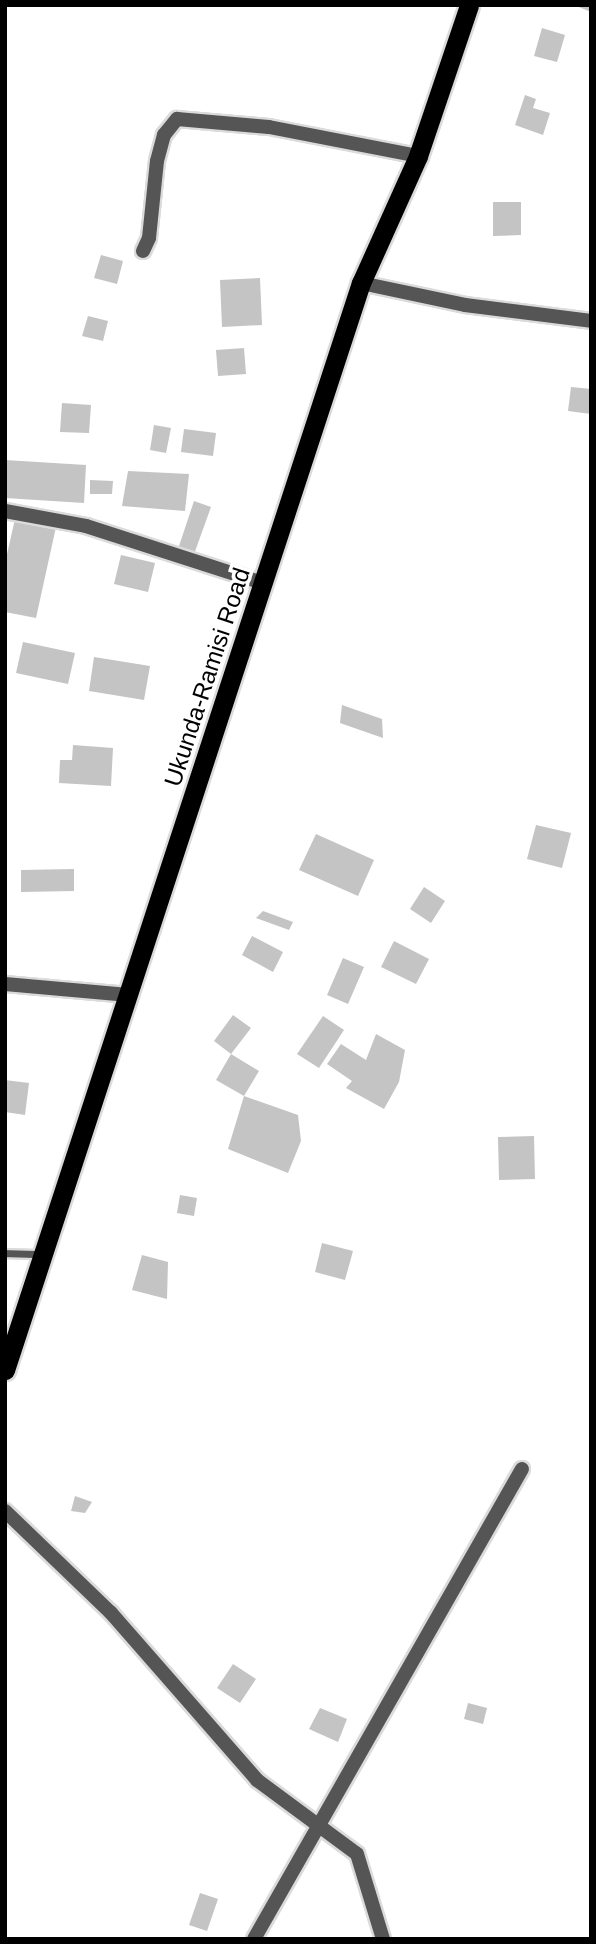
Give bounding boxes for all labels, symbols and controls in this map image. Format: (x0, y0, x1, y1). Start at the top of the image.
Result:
street label: Ukunda-Ramisi Road (158, 564, 256, 790)

